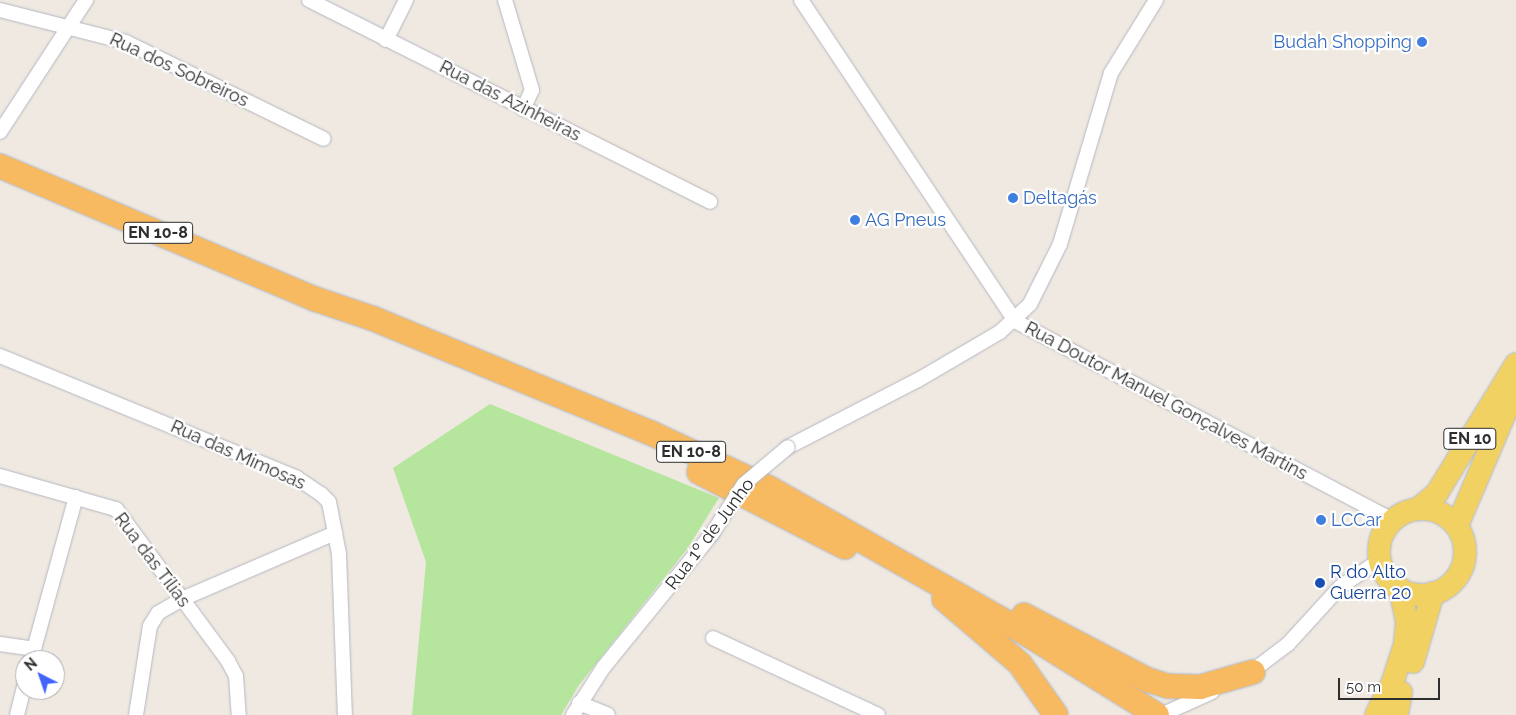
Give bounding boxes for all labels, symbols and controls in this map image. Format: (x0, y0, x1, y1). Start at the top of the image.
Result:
street label: Rua dos Sobreiros (106, 28, 252, 112)
place label: Budah Shopping (1273, 31, 1412, 53)
marker: Budah Shopping (1416, 36, 1428, 48)
street label: Rua das Azinheiras (436, 56, 584, 146)
place label: Deltagás (1023, 187, 1097, 209)
marker: Deltagás (1007, 192, 1019, 204)
place label: AG Pneus (865, 209, 946, 231)
marker: AG Pneus (849, 214, 861, 226)
road number: EN 10-8 (123, 220, 193, 247)
street label: Rua Doutor Manuel Gonçalves Martins (1021, 317, 1311, 485)
street label: Rua das Mimosas (167, 416, 309, 494)
road number: EN 10 (1442, 426, 1498, 452)
road number: EN 10-8 (656, 438, 726, 466)
street label: Rua 1º de Junho (661, 474, 759, 594)
street label: Rua das Tílias (109, 508, 195, 612)
place label: LCCar (1331, 509, 1382, 531)
marker: LCCar (1315, 514, 1327, 526)
place label: R do Alto Guerra 20 (1330, 562, 1412, 604)
marker: R do Alto Guerra 20 (1314, 577, 1326, 589)
north arrow (15, 650, 65, 700)
text: N (22, 655, 40, 674)
scale bar (1341, 668, 1444, 700)
text: 50 m (1346, 678, 1381, 696)

